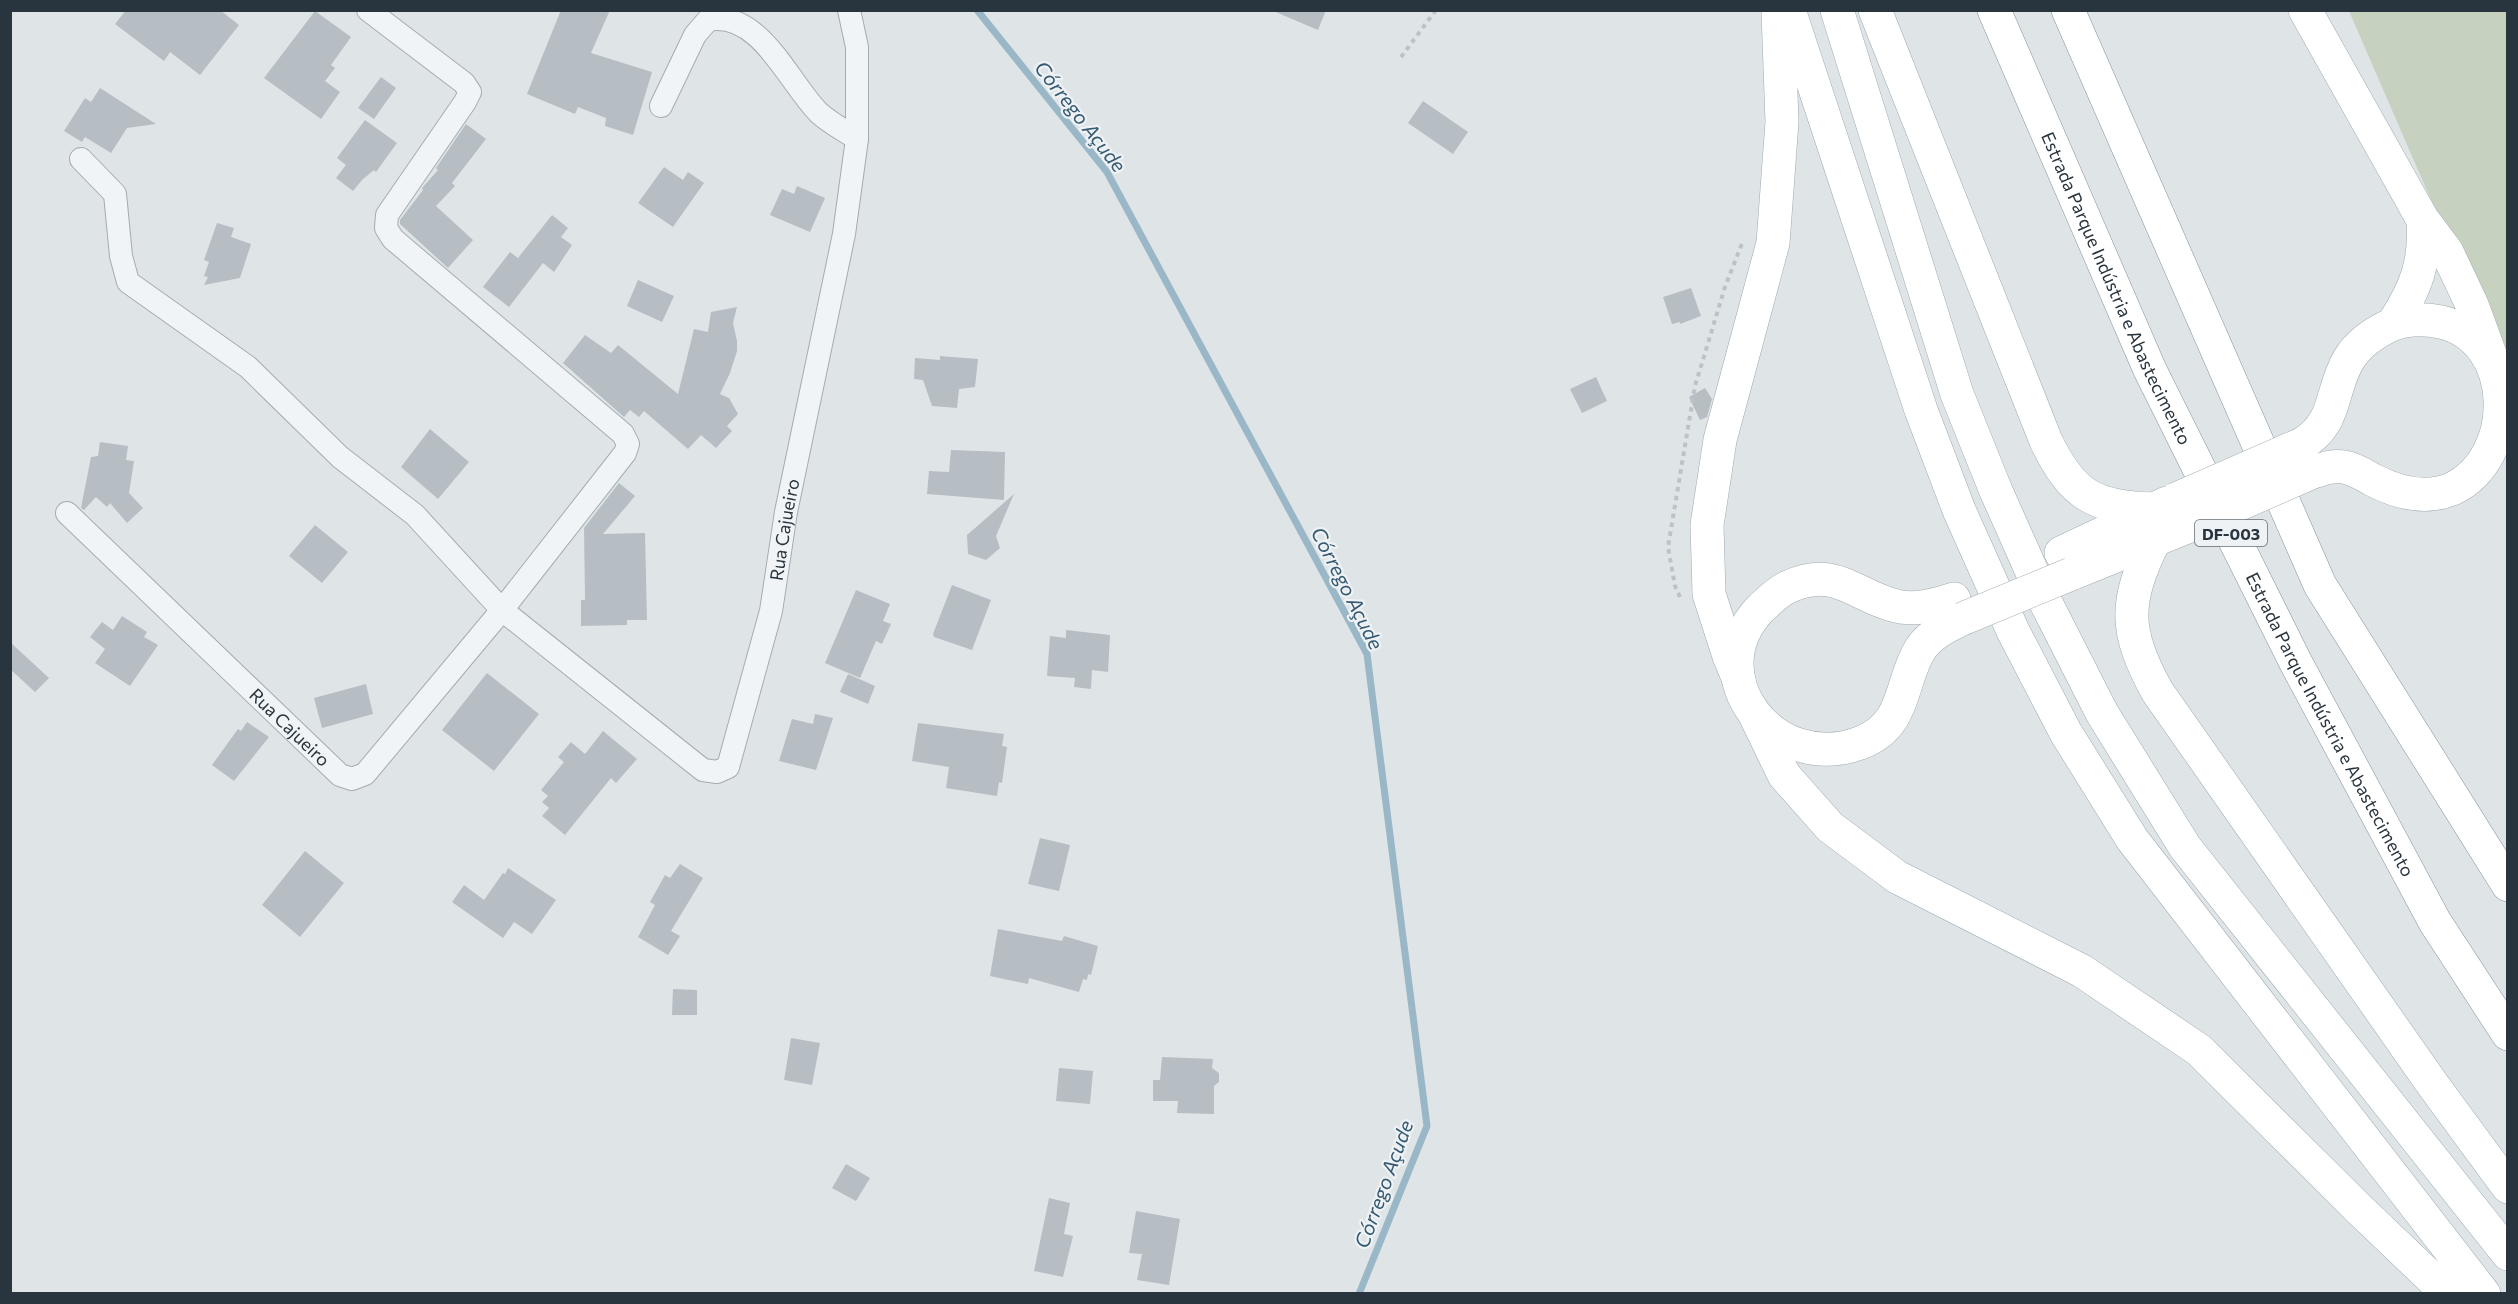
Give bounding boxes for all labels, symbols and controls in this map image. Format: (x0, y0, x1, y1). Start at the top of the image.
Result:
water label: Córrego Açude (1030, 56, 1132, 177)
street label: Estrada Parque Indústria e Abastecimento (2037, 128, 2196, 448)
street label: Rua Cajueiro (765, 477, 804, 582)
road number: DF-003 (2195, 520, 2267, 546)
water label: Córrego Açude (1307, 523, 1389, 654)
street label: Estrada Parque Indústria e Abastecimento (2242, 569, 2419, 880)
street label: Rua Cajueiro (245, 683, 335, 771)
water label: Córrego Açude (1349, 1116, 1417, 1251)

